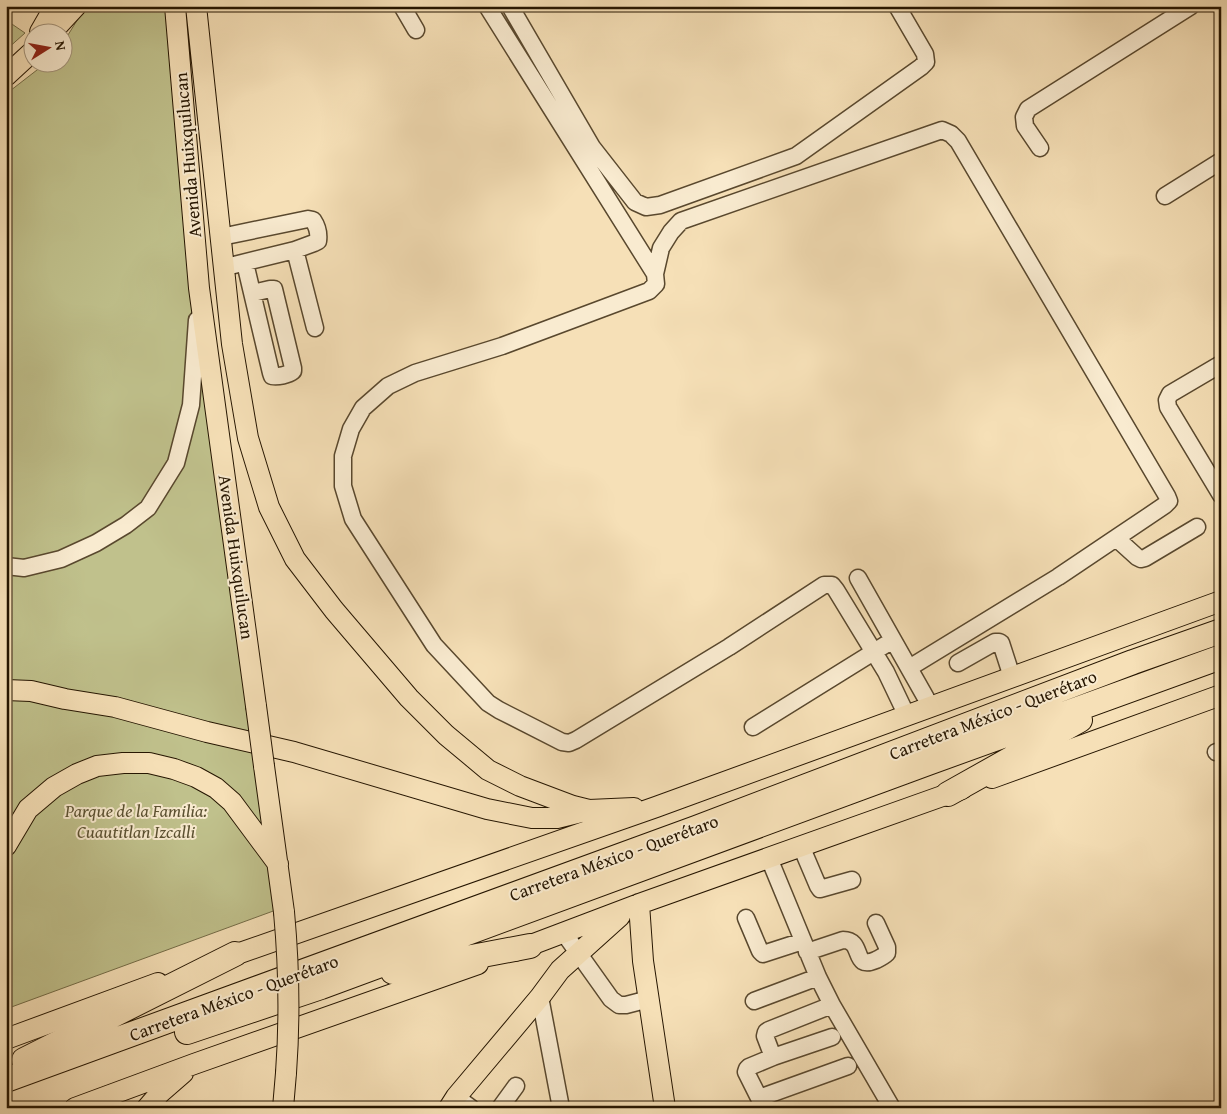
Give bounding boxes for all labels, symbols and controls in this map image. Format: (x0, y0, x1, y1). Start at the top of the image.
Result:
north arrow (22, 22, 72, 72)
text: N (50, 39, 72, 53)
street label: Avenida Huixquilucan (167, 71, 208, 239)
street label: Avenida Huixquilucan (212, 473, 261, 641)
street label: Carretera México - Querétaro (885, 662, 1101, 767)
park label: Parque de la Familia: Cuautitlan Izcalli (64, 797, 207, 845)
street label: Carretera México - Querétaro (506, 807, 722, 908)
street label: Carretera México - Querétaro (126, 947, 342, 1048)

